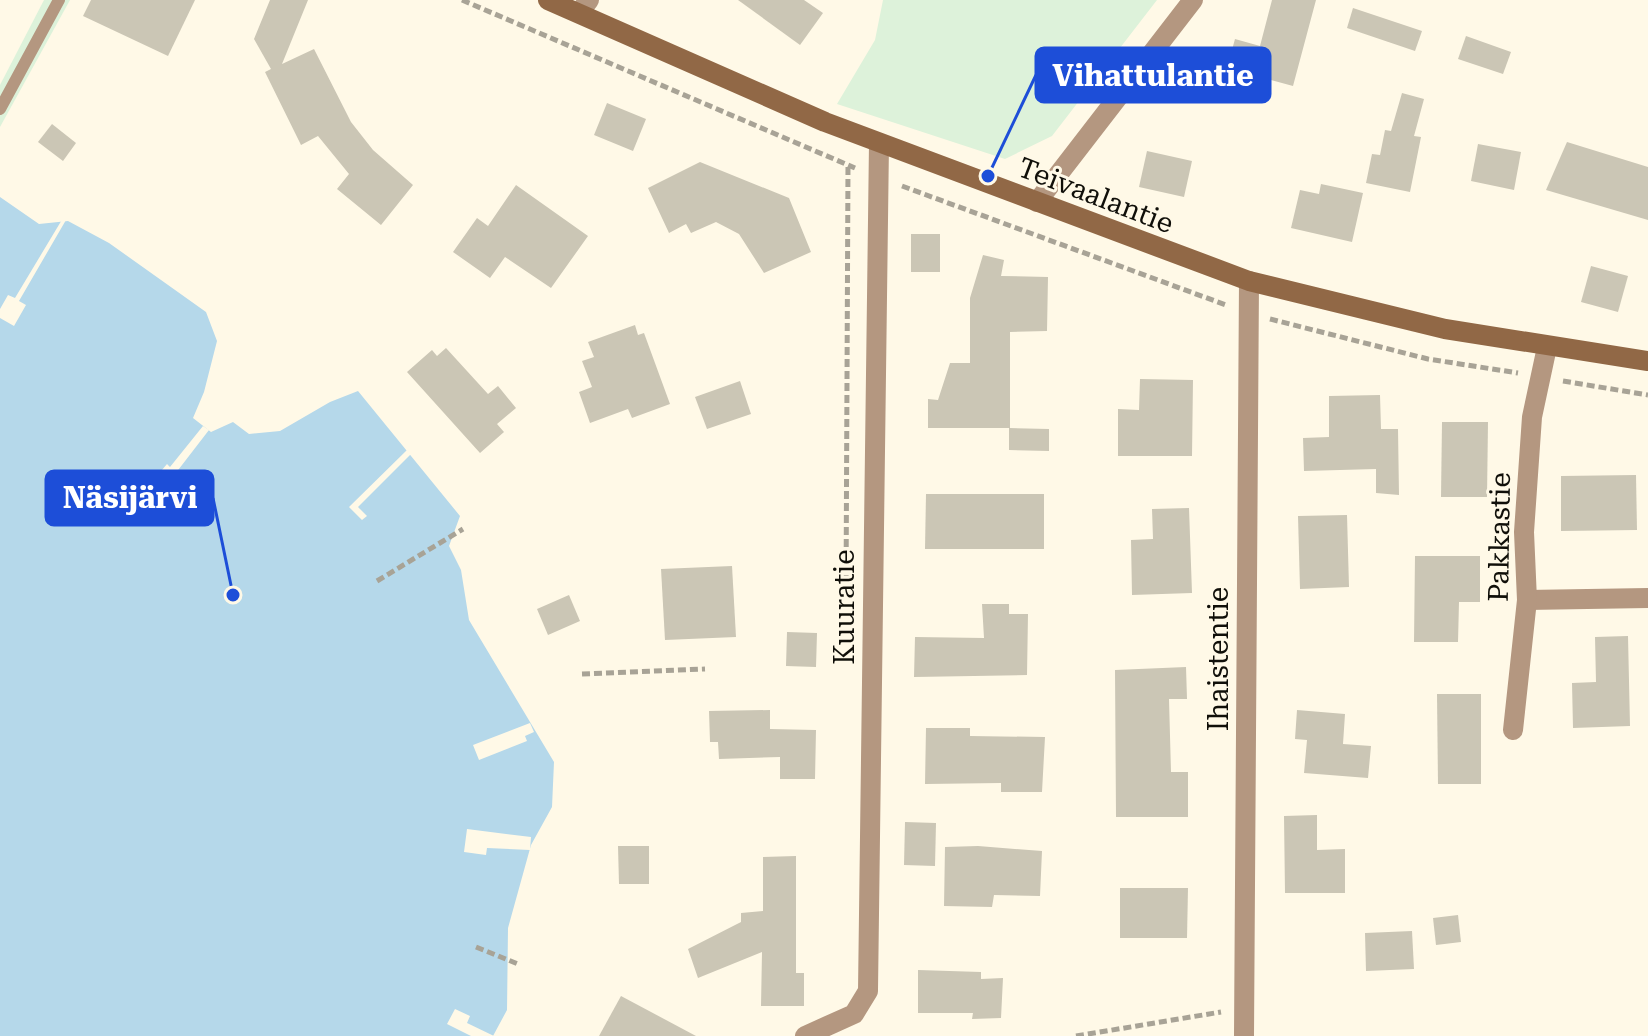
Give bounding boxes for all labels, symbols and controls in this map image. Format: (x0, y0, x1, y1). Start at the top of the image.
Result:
callout: Vihattulantie (1036, 48, 1270, 102)
text: Vihattulantie (1052, 58, 1254, 93)
street label: Teivaalantie (1014, 151, 1178, 240)
callout: Näsijärvi (46, 471, 213, 525)
street label: Pakkastie (1482, 472, 1517, 602)
text: Näsijärvi (63, 480, 197, 515)
street label: Kuuratie (828, 549, 861, 665)
street label: Ihaistentie (1202, 587, 1235, 731)

